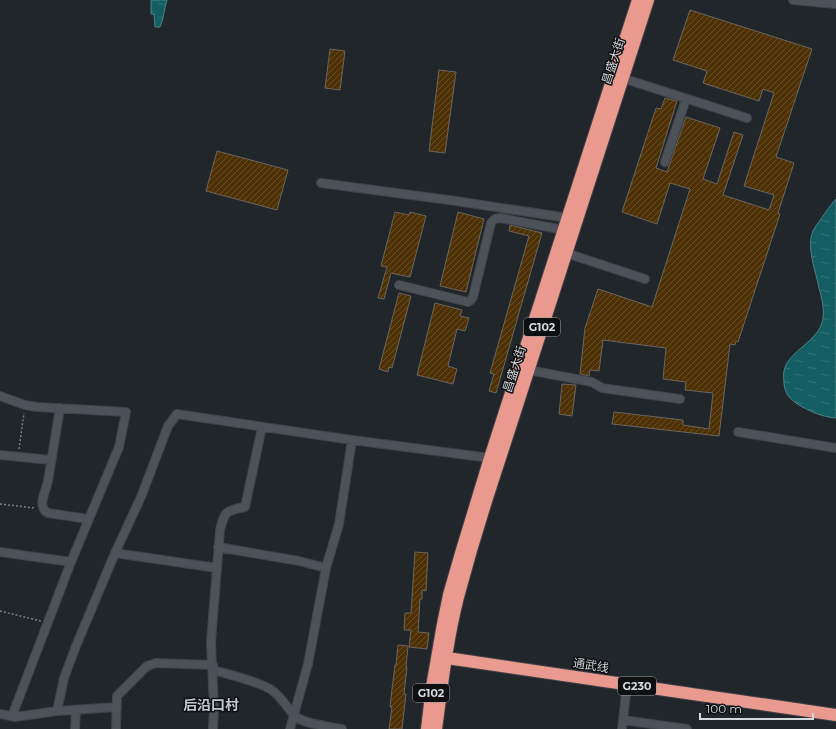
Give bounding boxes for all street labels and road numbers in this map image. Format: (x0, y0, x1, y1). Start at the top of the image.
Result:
street label: 昌盛大街 (598, 36, 628, 86)
road number: G102 (524, 318, 560, 336)
street label: 昌盛大街 (499, 344, 529, 394)
street label: 通武线 (572, 655, 610, 675)
road number: G230 (618, 677, 656, 695)
road number: G102 (413, 684, 449, 702)

